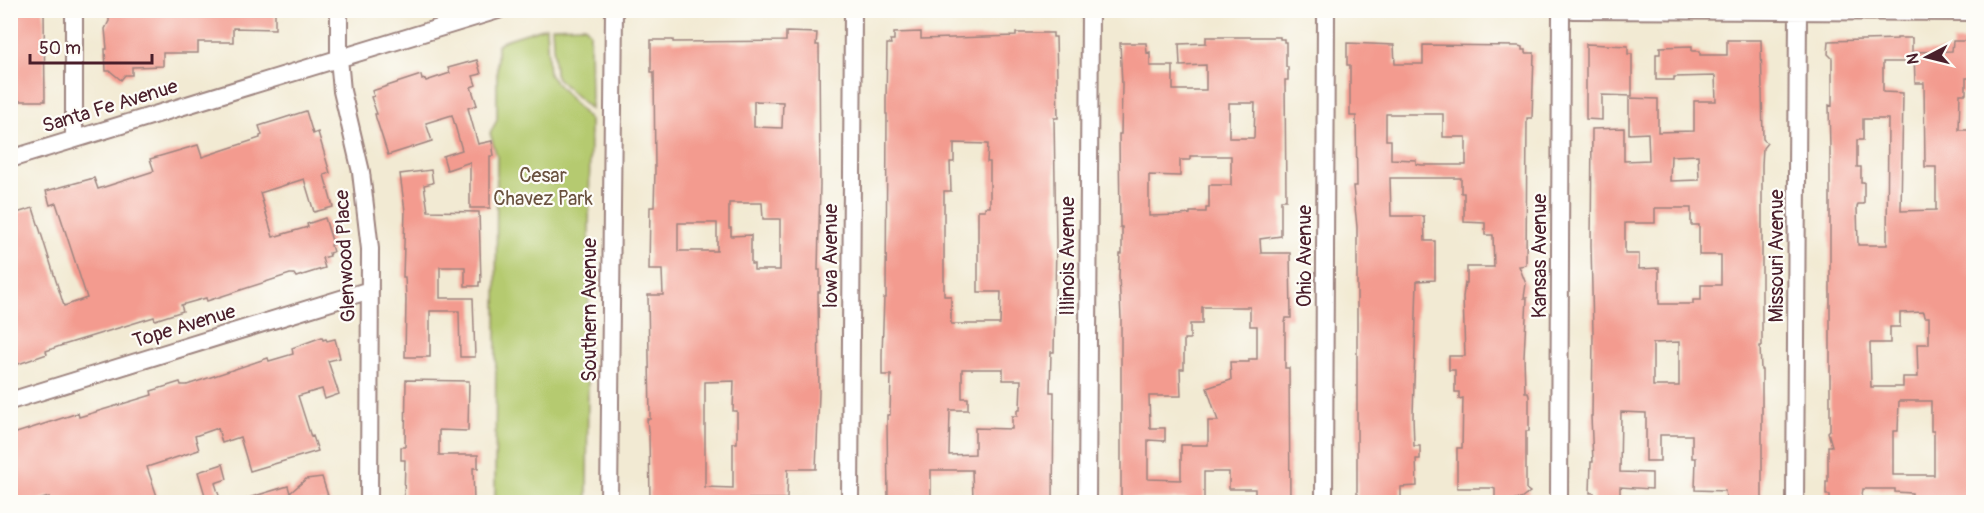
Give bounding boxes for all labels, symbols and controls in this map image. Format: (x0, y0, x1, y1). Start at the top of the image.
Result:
scale bar (30, 27, 152, 65)
north arrow (1897, 27, 1957, 87)
text: 50 m (39, 37, 81, 60)
text: N (1902, 52, 1924, 65)
street label: Santa Fe Avenue (39, 73, 181, 138)
park label: Cesar Chavez Park (493, 163, 593, 211)
street label: Glenwood Place (329, 189, 361, 323)
street label: Missouri Avenue (1764, 189, 1789, 323)
street label: Kansas Avenue (1527, 194, 1552, 318)
street label: Illinois Avenue (1055, 196, 1080, 316)
street label: Iowa Avenue (818, 203, 843, 308)
street label: Ohio Avenue (1292, 205, 1317, 307)
street label: Southern Avenue (577, 238, 602, 382)
street label: Tope Avenue (130, 298, 239, 353)

